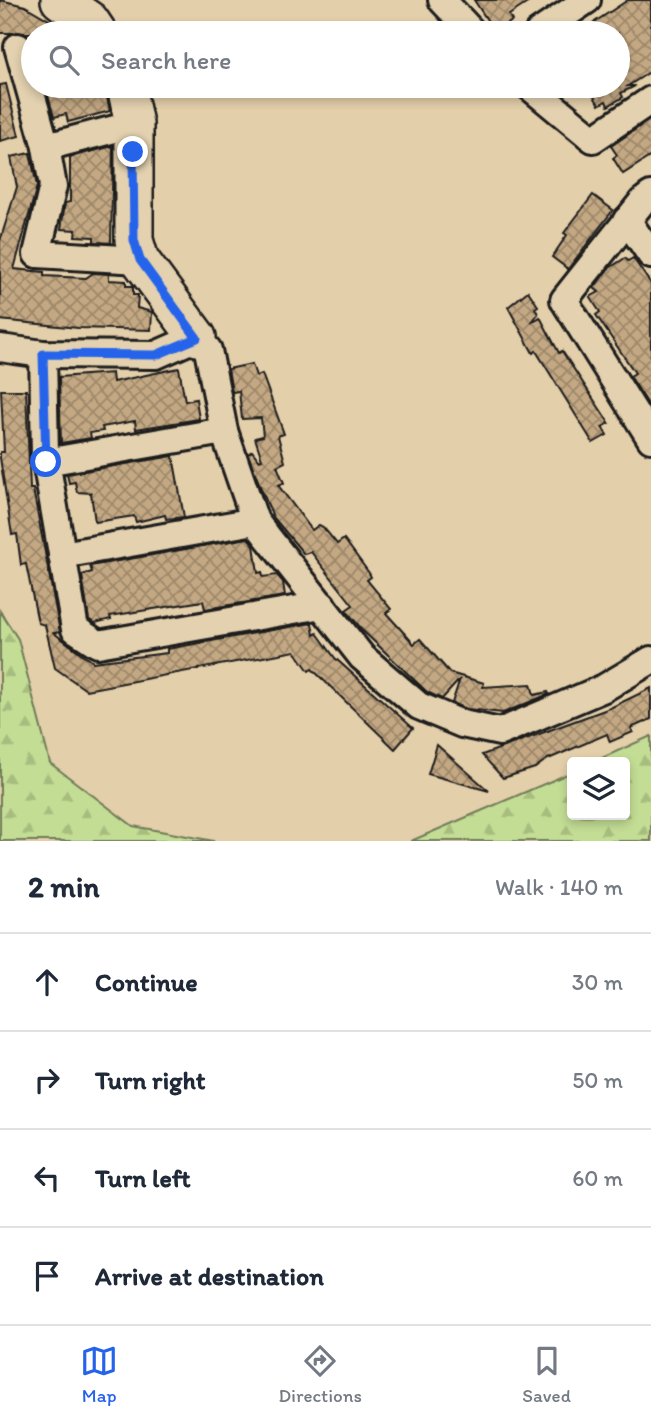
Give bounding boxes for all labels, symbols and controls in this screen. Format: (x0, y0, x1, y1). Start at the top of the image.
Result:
search box (21, 21, 630, 98)
icon: search (45, 41, 83, 79)
text: Search here (101, 44, 231, 76)
route end (117, 136, 148, 167)
route start (30, 446, 61, 477)
map controls (567, 757, 630, 820)
button: layers (567, 757, 630, 820)
text: 2 min (28, 868, 99, 905)
text: Walk · 140 m (495, 873, 623, 901)
icon: ahead (28, 963, 66, 1001)
text: Continue (95, 966, 198, 998)
text: 30 m (572, 968, 623, 996)
icon: right (28, 1061, 66, 1099)
text: Turn right (95, 1064, 206, 1096)
text: 50 m (572, 1066, 623, 1094)
icon: left (28, 1159, 66, 1197)
text: Turn left (95, 1162, 191, 1194)
text: 60 m (572, 1164, 623, 1192)
icon: arrive (28, 1257, 66, 1295)
text: Arrive at destination (95, 1260, 324, 1292)
tab: Map (80, 1342, 118, 1407)
tab: Directions (278, 1342, 362, 1407)
tab: Saved (522, 1342, 571, 1407)

